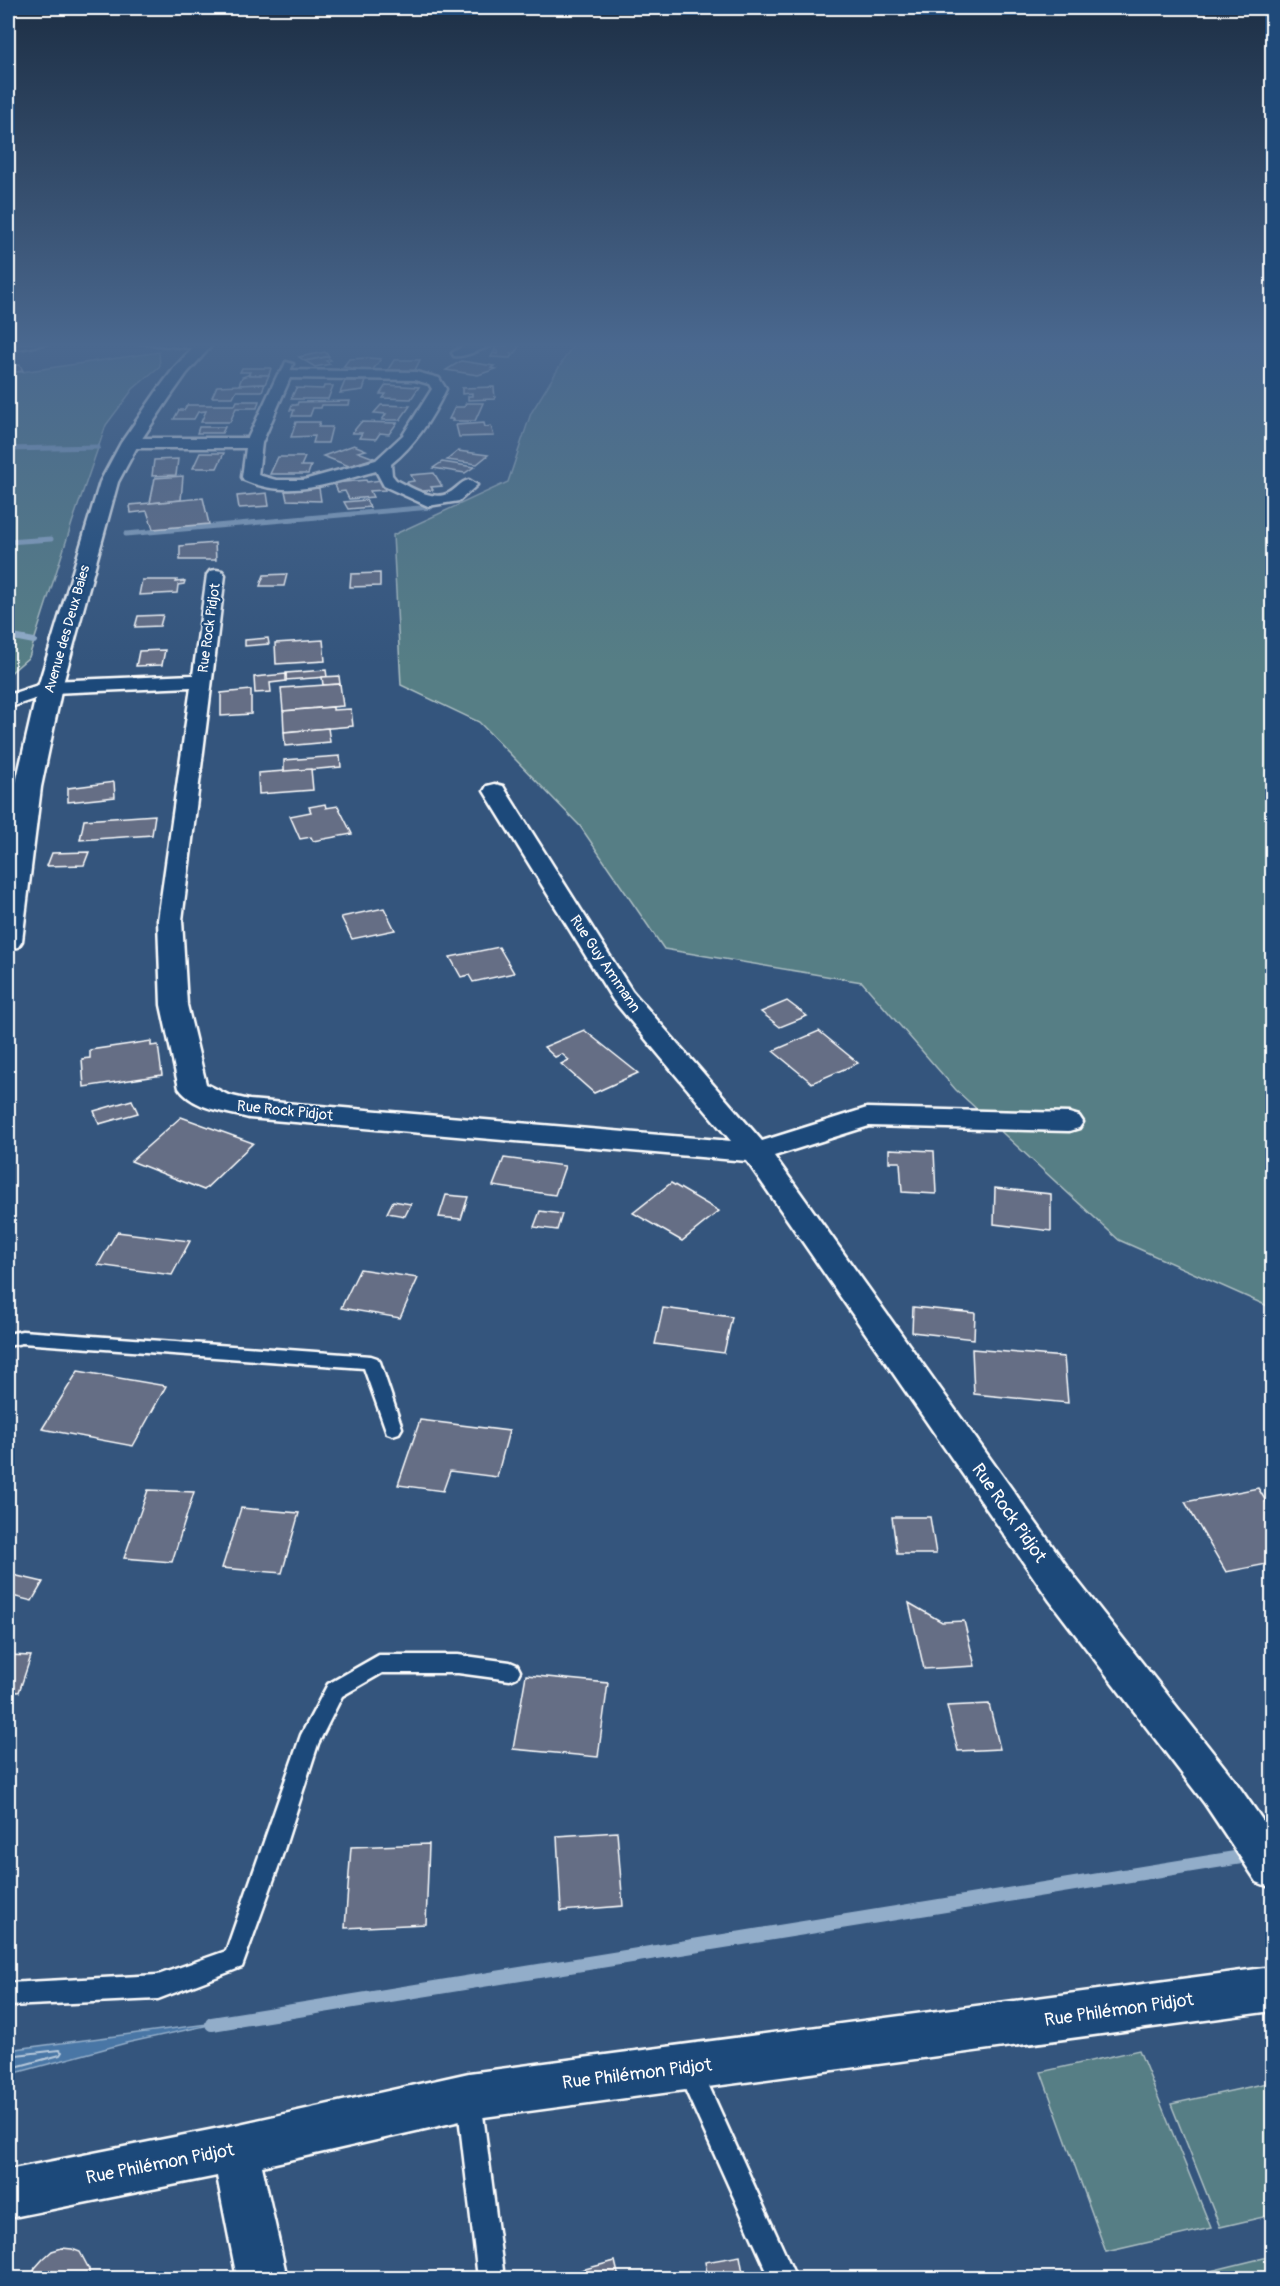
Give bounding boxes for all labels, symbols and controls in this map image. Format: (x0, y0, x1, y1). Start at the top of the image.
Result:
street label: Avenue des Deux Baies (41, 562, 94, 695)
street label: Rue Rock Pidjot (194, 582, 224, 674)
street label: Rue Guy Ammann (565, 912, 645, 1016)
street label: Rue Rock Pidjot (236, 1097, 335, 1126)
street label: Rue Rock Pidjot (966, 1459, 1052, 1568)
street label: Rue Philémon Pidjot (1043, 1988, 1196, 2032)
street label: Rue Philémon Pidjot (561, 2053, 714, 2095)
street label: Rue Philémon Pidjot (84, 2138, 237, 2190)

